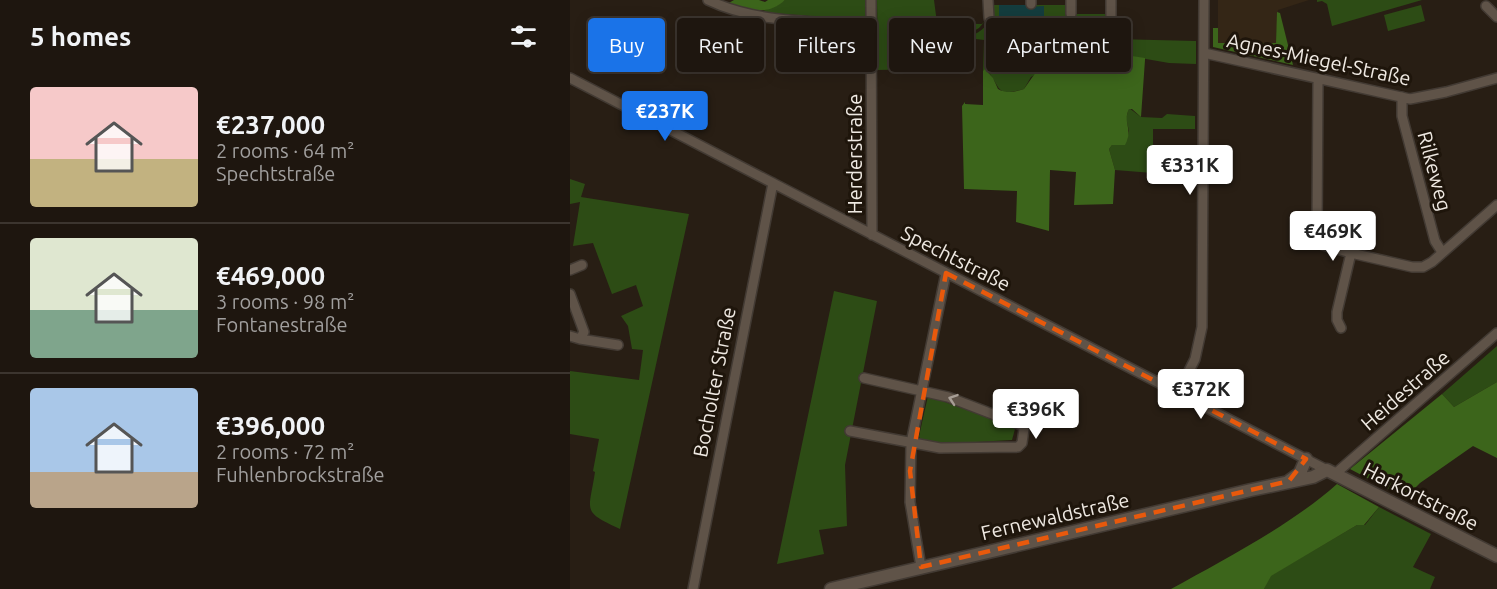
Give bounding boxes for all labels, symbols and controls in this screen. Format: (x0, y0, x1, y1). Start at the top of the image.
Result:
chip: Buy (588, 18, 665, 72)
chip: Rent (677, 18, 764, 72)
chip: Filters (776, 18, 877, 72)
chip: New (889, 18, 974, 72)
chip: Apartment (986, 18, 1131, 72)
icon: filters (507, 20, 540, 53)
text: 5 homes (30, 22, 131, 51)
street label: Agnes-Miegel-Straße (1225, 28, 1413, 90)
pin: €237K (623, 91, 707, 142)
street label: Herderstraße (843, 94, 866, 214)
text: €237K (636, 99, 694, 122)
text: €237,000 (216, 110, 325, 139)
icon: home (78, 111, 150, 183)
street label: Rilkeweg (1413, 129, 1457, 213)
text: 2 rooms · 64 m² (216, 139, 354, 162)
pin: €331K (1148, 145, 1232, 196)
text: €331K (1161, 153, 1219, 176)
text: Spechtstraße (216, 162, 335, 185)
pin: €469K (1291, 211, 1375, 262)
text: €469K (1304, 219, 1362, 242)
street label: Spechtstraße (898, 221, 1014, 295)
text: €469,000 (216, 261, 325, 290)
icon: home (78, 262, 150, 334)
text: 3 rooms · 98 m² (216, 290, 354, 313)
street label: Bocholter Straße (688, 305, 740, 459)
text: Fontanestraße (216, 313, 348, 336)
street label: Heidestraße (1356, 345, 1454, 435)
pin: €372K (1159, 369, 1243, 420)
text: €372K (1172, 377, 1230, 400)
pin: €396K (994, 389, 1078, 440)
one-way arrow (948, 394, 959, 406)
text: €396K (1007, 397, 1065, 420)
text: €396,000 (216, 411, 325, 440)
icon: home (78, 412, 150, 484)
text: 2 rooms · 72 m² (216, 440, 354, 463)
street label: Harkortstraße (1360, 457, 1482, 535)
text: Fuhlenbrockstraße (216, 463, 385, 486)
street label: Fernewaldstraße (978, 488, 1132, 544)

